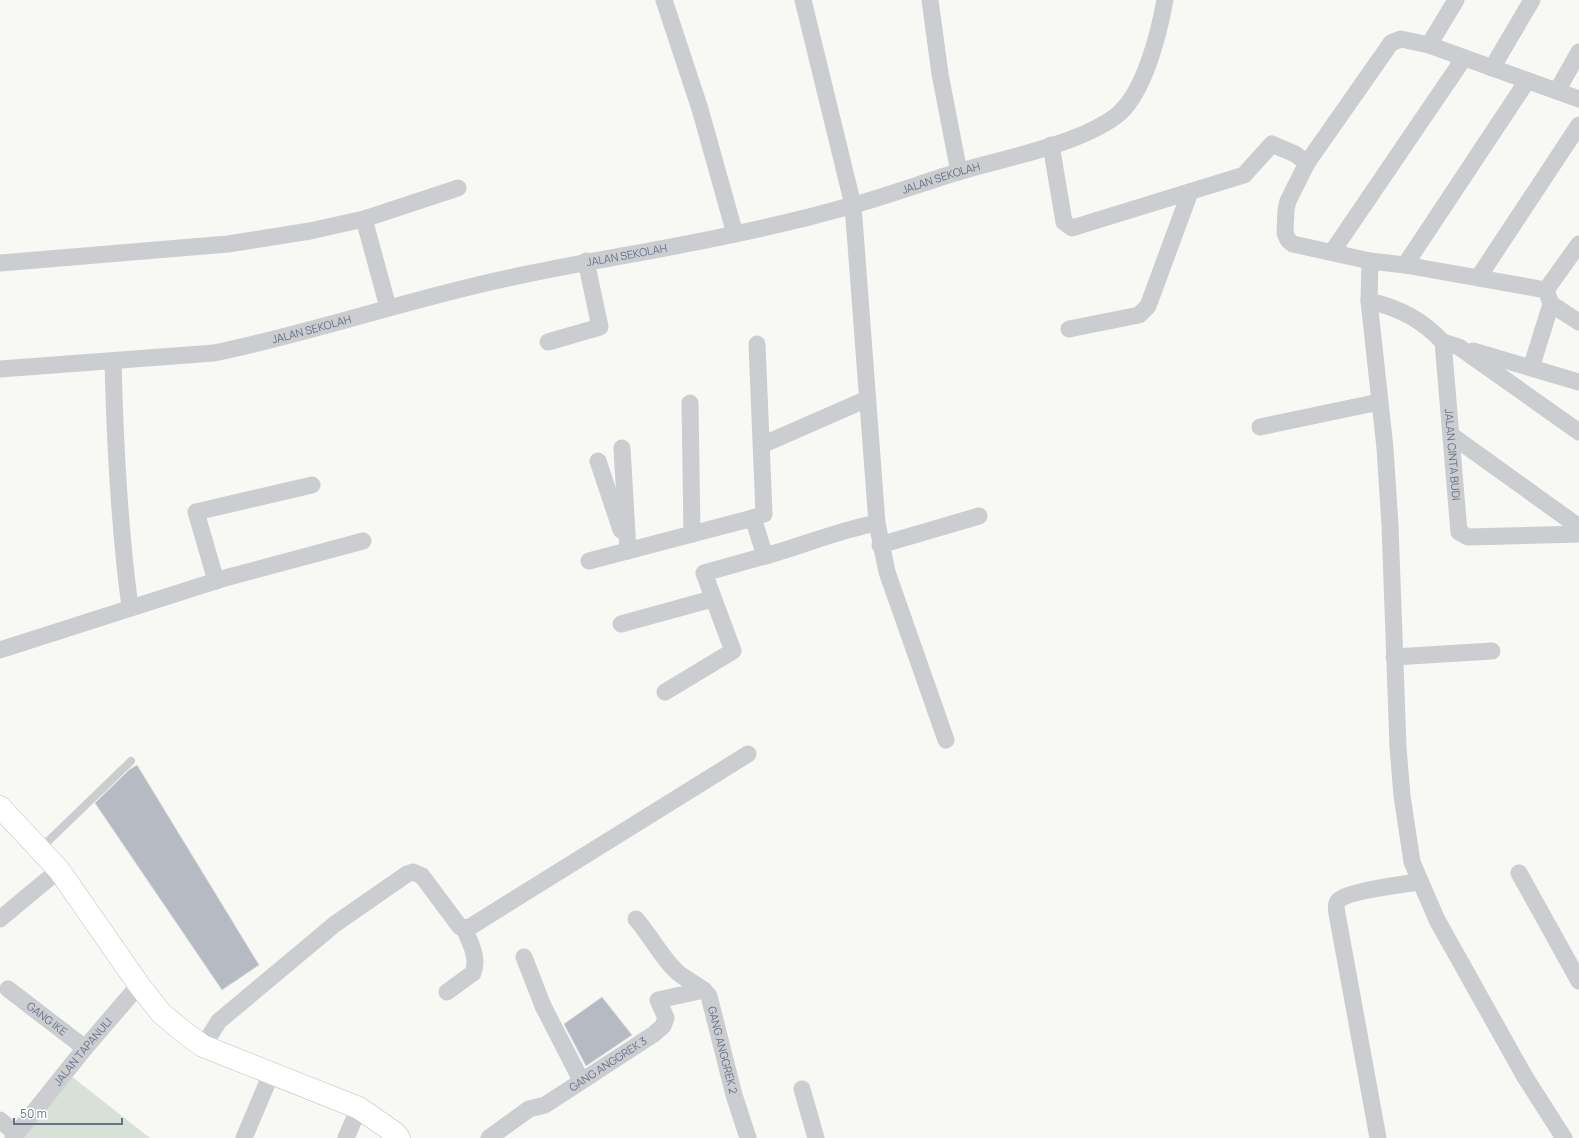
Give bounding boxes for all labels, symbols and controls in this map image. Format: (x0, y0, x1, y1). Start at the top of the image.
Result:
street label: JALAN SEKOLAH (900, 158, 982, 197)
street label: JALAN SEKOLAH (585, 240, 668, 269)
street label: JALAN SEKOLAH (270, 311, 353, 346)
street label: JALAN CINTA BUDI (1442, 408, 1464, 501)
street label: GANG IKE (24, 998, 71, 1039)
street label: GANG ANGGREK 2 (705, 1004, 741, 1095)
street label: JALAN TAPANULI (50, 1014, 115, 1089)
street label: GANG ANGGREK 3 (566, 1033, 649, 1094)
scale bar (14, 1100, 122, 1126)
text: 50 m (20, 1105, 47, 1122)

